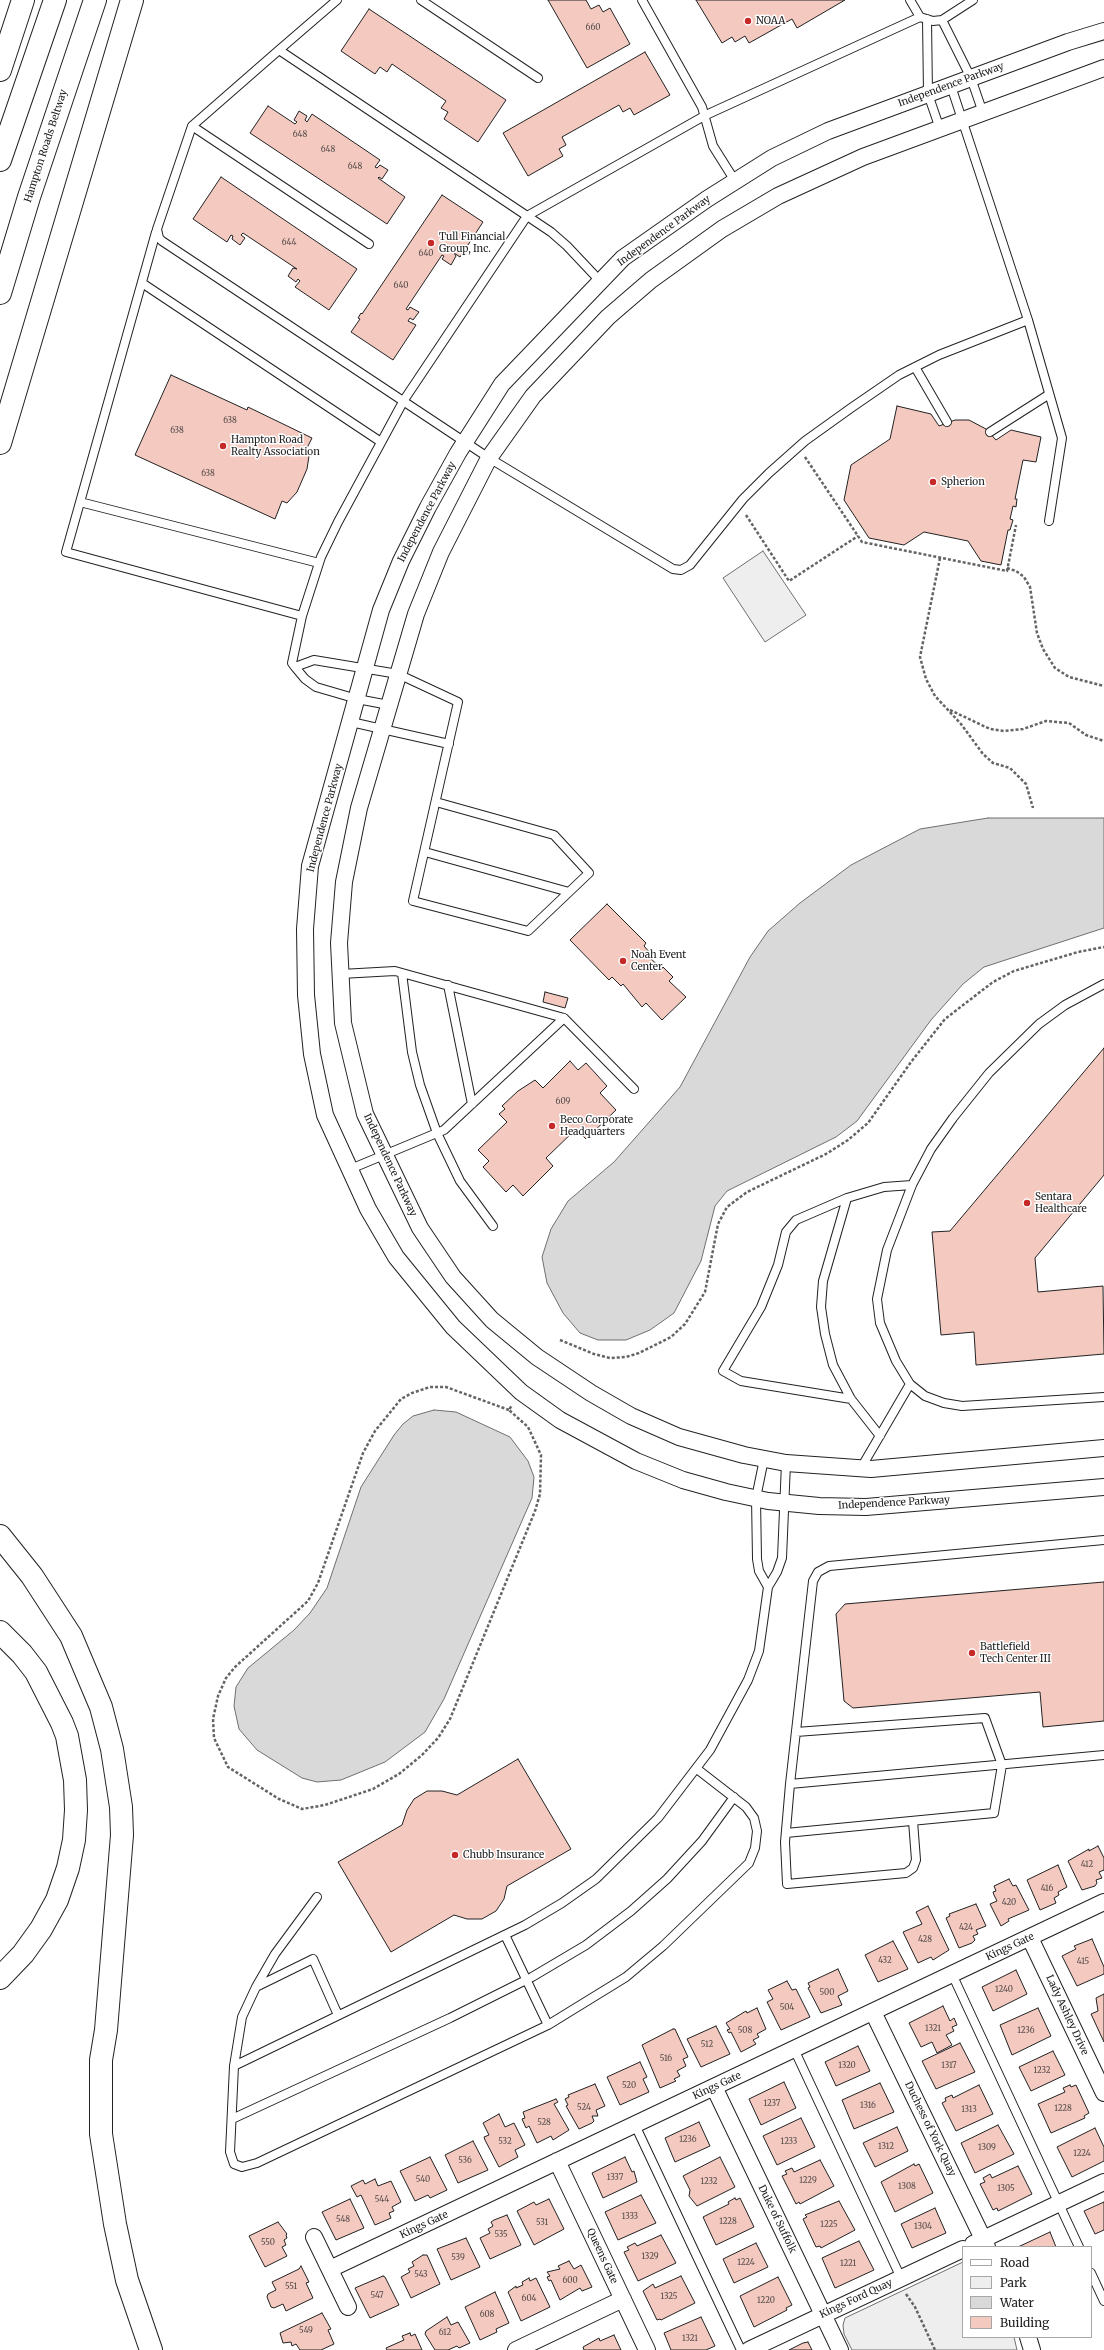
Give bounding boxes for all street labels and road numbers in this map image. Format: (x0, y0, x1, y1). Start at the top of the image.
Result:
street label: Independence Parkway (896, 60, 1006, 110)
street label: Hampton Roads Beltway (22, 88, 70, 204)
street label: Independence Parkway (615, 193, 713, 269)
street label: Independence Parkway (395, 460, 459, 564)
street label: Independence Parkway (305, 762, 345, 874)
street label: Independence Parkway (361, 1112, 419, 1218)
street label: Independence Parkway (838, 1494, 950, 1512)
street label: Kings Gate (984, 1931, 1036, 1963)
street label: Lady Ashley Drive (1043, 1973, 1091, 2057)
street label: Kings Gate (691, 2070, 743, 2102)
street label: Duchess of York Quay (902, 2080, 958, 2178)
street label: Duke of Suffolk (755, 2183, 799, 2255)
street label: Kings Gate (398, 2209, 450, 2241)
street label: Queens Gate (584, 2226, 620, 2286)
street label: Kings Ford Quay (818, 2277, 894, 2321)

